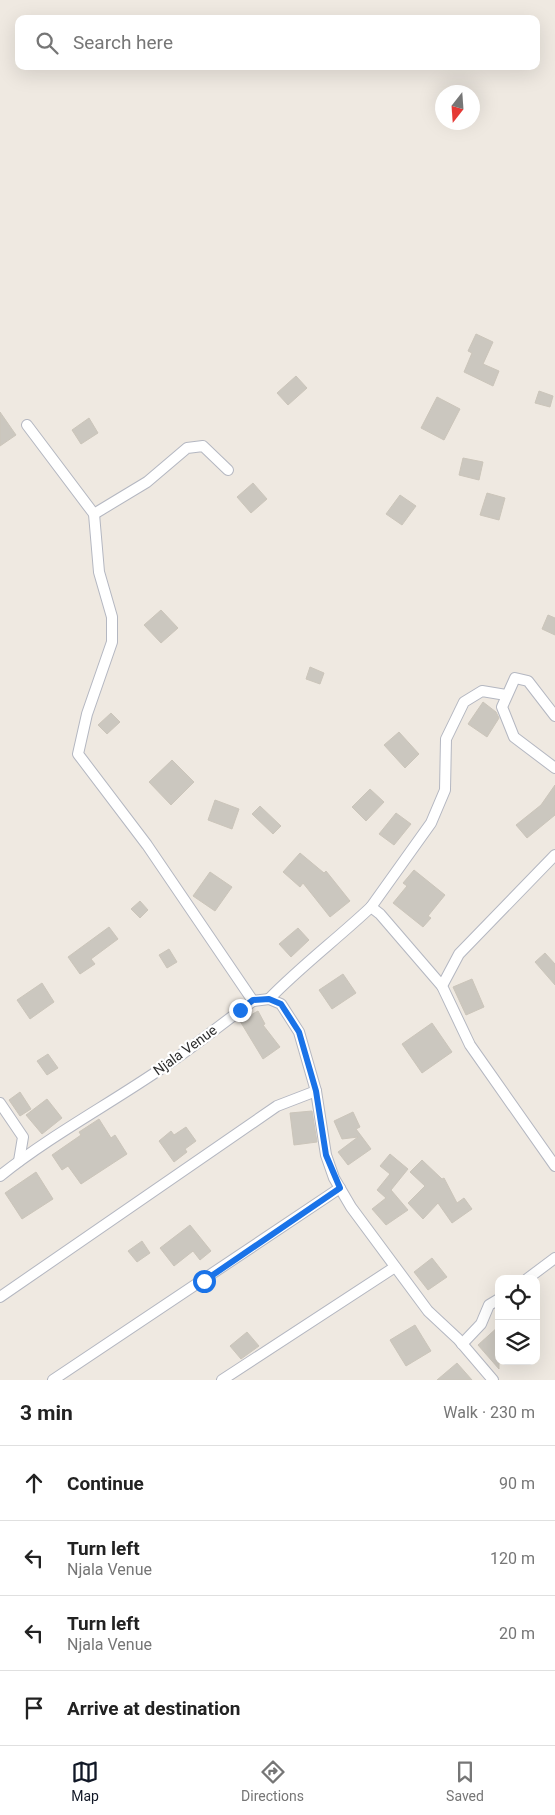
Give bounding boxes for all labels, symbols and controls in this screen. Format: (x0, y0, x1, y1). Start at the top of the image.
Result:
search box (15, 15, 540, 70)
icon: search (33, 29, 61, 57)
text: Search here (73, 31, 173, 54)
north arrow (435, 85, 480, 130)
route end (229, 999, 252, 1022)
street label: Njala Venue (150, 1022, 220, 1078)
route start (193, 1270, 216, 1293)
map controls (495, 1275, 540, 1365)
button: locate (495, 1275, 540, 1320)
button: layers (495, 1320, 540, 1365)
text: 3 min (20, 1401, 73, 1425)
text: Walk · 230 m (443, 1403, 535, 1422)
icon: ahead (20, 1469, 48, 1497)
text: Continue (67, 1472, 144, 1495)
text: 90 m (499, 1474, 535, 1493)
text: Turn left (67, 1537, 140, 1560)
icon: left (20, 1544, 48, 1572)
text: 120 m (490, 1549, 535, 1568)
text: Njala Venue (67, 1560, 152, 1579)
text: Turn left (67, 1612, 140, 1635)
icon: left (20, 1619, 48, 1647)
text: 20 m (499, 1624, 535, 1643)
text: Njala Venue (67, 1635, 152, 1654)
icon: arrive (20, 1694, 48, 1722)
text: Arrive at destination (67, 1697, 240, 1720)
tab: Map (71, 1758, 99, 1804)
tab: Directions (241, 1758, 304, 1804)
tab: Saved (446, 1758, 484, 1804)

